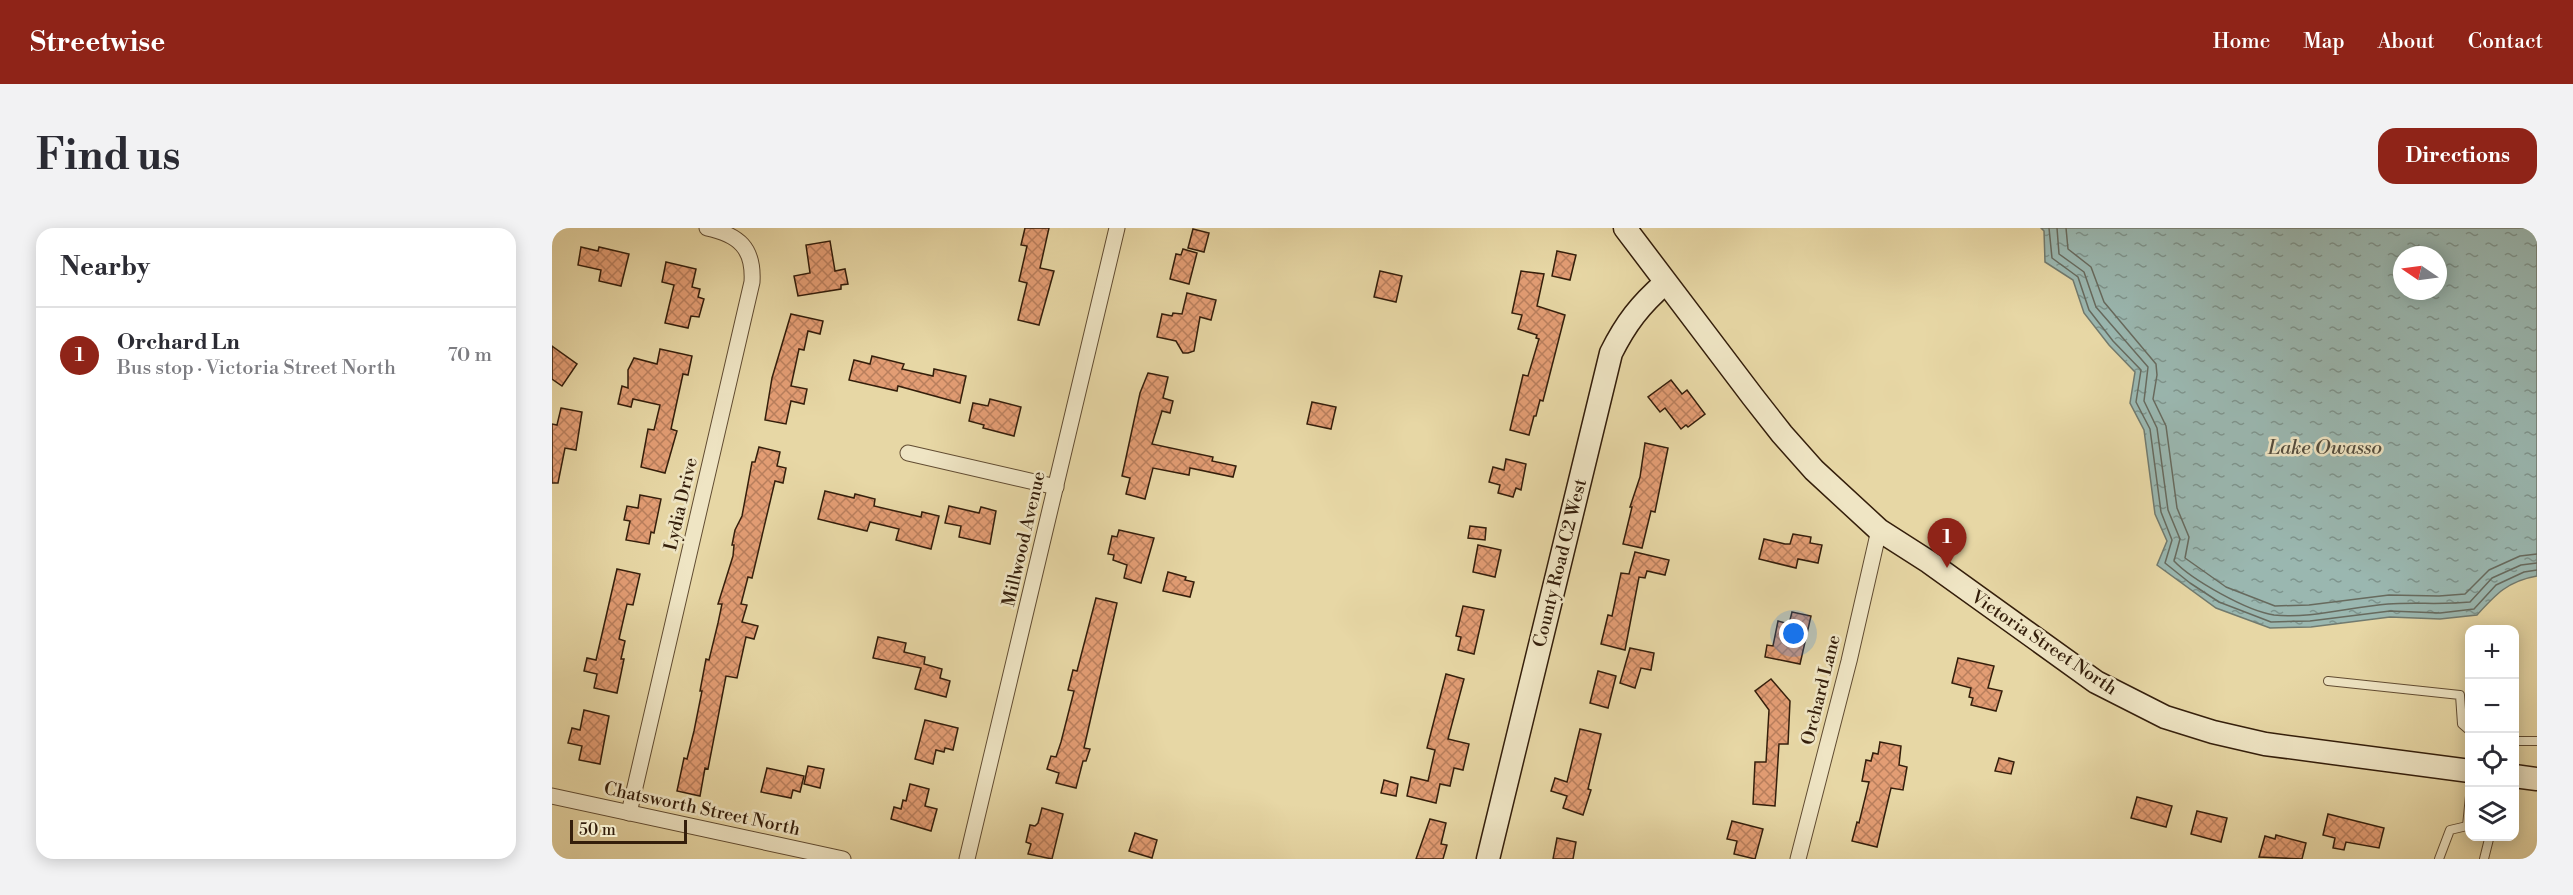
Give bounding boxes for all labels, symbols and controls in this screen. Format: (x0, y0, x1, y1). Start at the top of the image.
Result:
text: Streetwise (30, 25, 165, 60)
text: Home (2213, 29, 2270, 55)
text: Map (2303, 29, 2345, 55)
text: About (2378, 29, 2435, 55)
text: Contact (2468, 29, 2543, 55)
button: Directions (2378, 128, 2537, 184)
text: Find us (36, 130, 180, 183)
north arrow (2393, 246, 2447, 300)
text: Nearby (60, 251, 150, 283)
text: Orchard Ln (117, 329, 240, 356)
text: 1 (75, 343, 84, 368)
text: 70 m (448, 343, 492, 368)
text: Bus stop · Victoria Street North (117, 356, 396, 381)
water label: Lake Owasso (2267, 436, 2382, 461)
street label: Lydia Drive (659, 455, 703, 553)
street label: Millwood Avenue (997, 469, 1051, 609)
street label: County Road C2 West (1528, 476, 1592, 650)
pin: 1 (1928, 518, 1966, 568)
street label: Victoria Street North (1966, 585, 2122, 701)
your location (1779, 619, 1808, 648)
map controls (2465, 625, 2519, 841)
button: + (2465, 625, 2519, 679)
street label: Orchard Lane (1796, 632, 1846, 748)
button: − (2465, 679, 2519, 733)
button: locate (2465, 733, 2519, 787)
street label: Chatsworth Street North (602, 777, 802, 841)
button: layers (2465, 787, 2519, 841)
scale bar (570, 817, 687, 844)
text: 50 m (579, 820, 616, 840)

